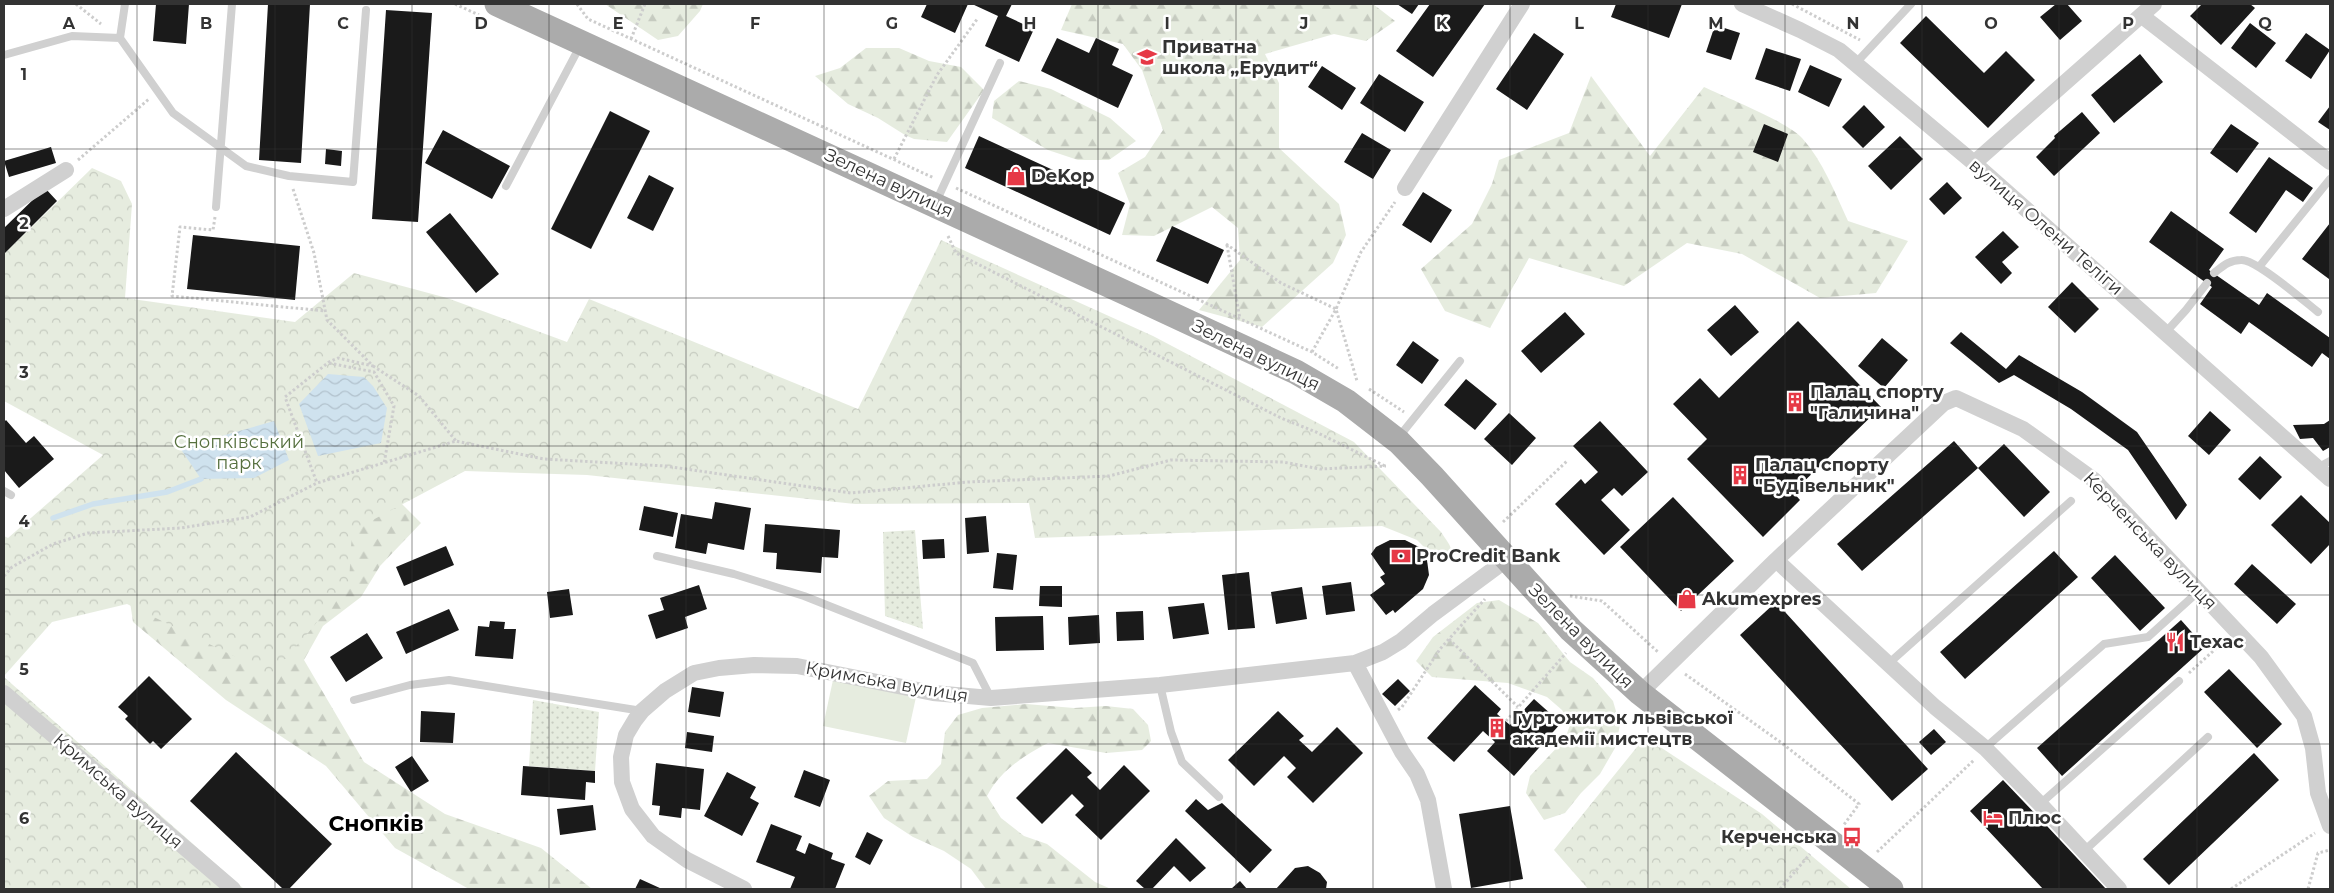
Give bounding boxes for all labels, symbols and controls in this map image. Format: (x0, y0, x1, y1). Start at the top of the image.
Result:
text: A (62, 14, 76, 33)
text: B (200, 14, 212, 33)
text: C (337, 14, 349, 33)
text: D (474, 14, 488, 33)
text: E (613, 14, 623, 33)
text: F (750, 14, 760, 33)
text: G (886, 14, 898, 33)
text: H (1024, 14, 1036, 33)
text: I (1164, 14, 1170, 33)
text: J (1299, 14, 1308, 33)
text: K (1436, 14, 1449, 33)
text: L (1574, 14, 1584, 33)
text: M (1708, 14, 1724, 33)
text: N (1847, 14, 1859, 33)
text: O (1984, 14, 1998, 33)
text: P (2122, 14, 2134, 33)
text: Q (2258, 14, 2272, 33)
place label: Приватна школа „Ерудит“ (1162, 36, 1318, 79)
school or university icon: Приватна школа „Ерудит“ (1136, 46, 1158, 68)
text: 1 (21, 65, 27, 84)
street label: Зелена вулиця (821, 144, 957, 222)
street label: вулиця Олени Теліги (1965, 154, 2127, 300)
shop icon: DeKop (1005, 165, 1027, 187)
place label: DeKop (1031, 165, 1094, 187)
text: 2 (19, 214, 29, 233)
street label: Зелена вулиця (1188, 315, 1324, 395)
text: 3 (18, 363, 29, 382)
place label: Палац спорту "Галичина" (1810, 381, 1945, 424)
building icon: Палац спорту "Галичина" (1784, 391, 1806, 413)
park label: Снопківський парк (174, 431, 304, 474)
place label: Палац спорту "Будівельник" (1755, 454, 1895, 497)
building icon: Палац спорту "Будівельник" (1729, 464, 1751, 486)
street label: Керченська вулиця (2079, 468, 2221, 614)
text: 4 (18, 512, 30, 531)
bank icon: ProCredit Bank (1390, 545, 1412, 567)
place label: ProCredit Bank (1416, 545, 1560, 567)
street label: Зелена вулиця (1524, 579, 1638, 693)
shop icon: Akumexpres (1676, 588, 1698, 610)
place label: Akumexpres (1701, 588, 1822, 610)
restaurant icon: Техас (2164, 631, 2186, 653)
place label: Техас (2190, 631, 2244, 653)
street label: Кримська вулиця (804, 657, 970, 707)
text: 5 (19, 660, 29, 679)
place label: Гуртожиток львівської академії мистецтв (1512, 707, 1734, 750)
building icon: Гуртожиток львівської академії мистецтв (1486, 717, 1508, 739)
street label: Кримська вулиця (49, 729, 187, 853)
hotel icon: Плюс (1982, 807, 2004, 829)
place label: Плюс (2008, 807, 2062, 829)
text: 6 (19, 809, 29, 828)
district label: Снопків (328, 810, 424, 837)
place label: Керченська (1721, 826, 1837, 848)
bus stop icon: Керченська (1841, 826, 1863, 848)

